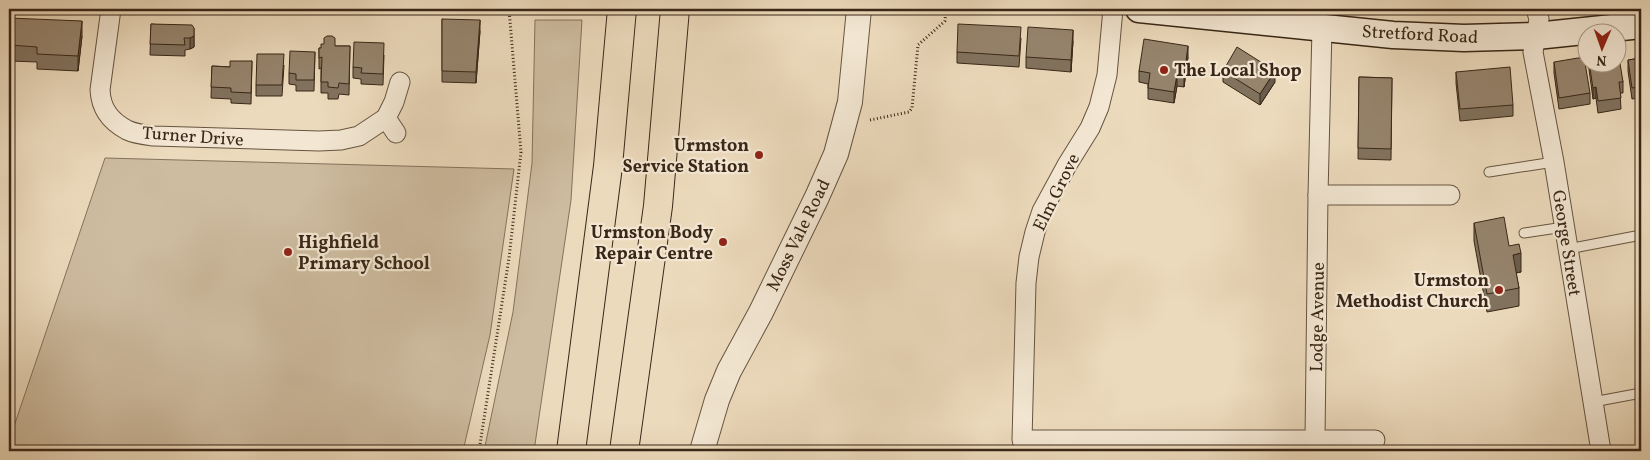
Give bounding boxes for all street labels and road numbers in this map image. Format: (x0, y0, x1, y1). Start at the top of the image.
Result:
street label: Stretford Road (1361, 20, 1479, 51)
street label: Turner Drive (141, 121, 244, 154)
street label: Elm Grove (1028, 150, 1087, 236)
street label: Moss Vale Road (761, 175, 837, 296)
street label: George Street (1545, 188, 1586, 298)
street label: Lodge Avenue (1305, 262, 1332, 372)

